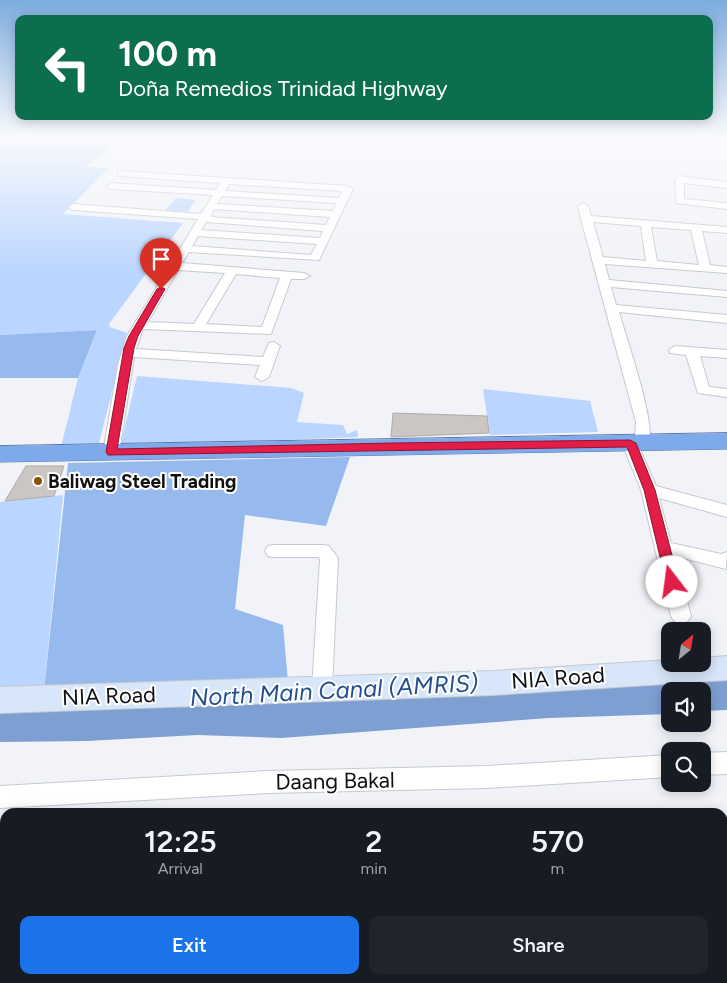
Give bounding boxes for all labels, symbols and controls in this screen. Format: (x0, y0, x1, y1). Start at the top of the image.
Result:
text: 100 m (118, 33, 217, 75)
icon: left (35, 35, 100, 100)
text: Doña Remedios Trinidad Highway (118, 75, 448, 102)
pin (140, 238, 182, 289)
icon: arrive (147, 245, 175, 273)
place label: Baliwag Steel Trading (48, 470, 236, 493)
marker: Baliwag Steel Trading (32, 475, 44, 487)
position arrow (645, 555, 697, 607)
north arrow (661, 622, 711, 672)
map controls (661, 622, 711, 792)
street label: NIA Road (510, 661, 606, 695)
water label: North Main Canal (AMRIS) (189, 668, 479, 712)
street label: NIA Road (62, 681, 156, 711)
button: sound (661, 682, 711, 732)
button: search (661, 742, 711, 792)
street label: Daang Bakal (275, 766, 395, 796)
text: 12:25 (144, 823, 217, 860)
text: 2 (365, 823, 382, 860)
text: 570 (531, 823, 584, 860)
text: Arrival (158, 859, 203, 878)
text: min (361, 859, 387, 878)
text: m (551, 859, 564, 878)
button: Exit (20, 916, 359, 974)
button: Share (369, 916, 708, 974)

